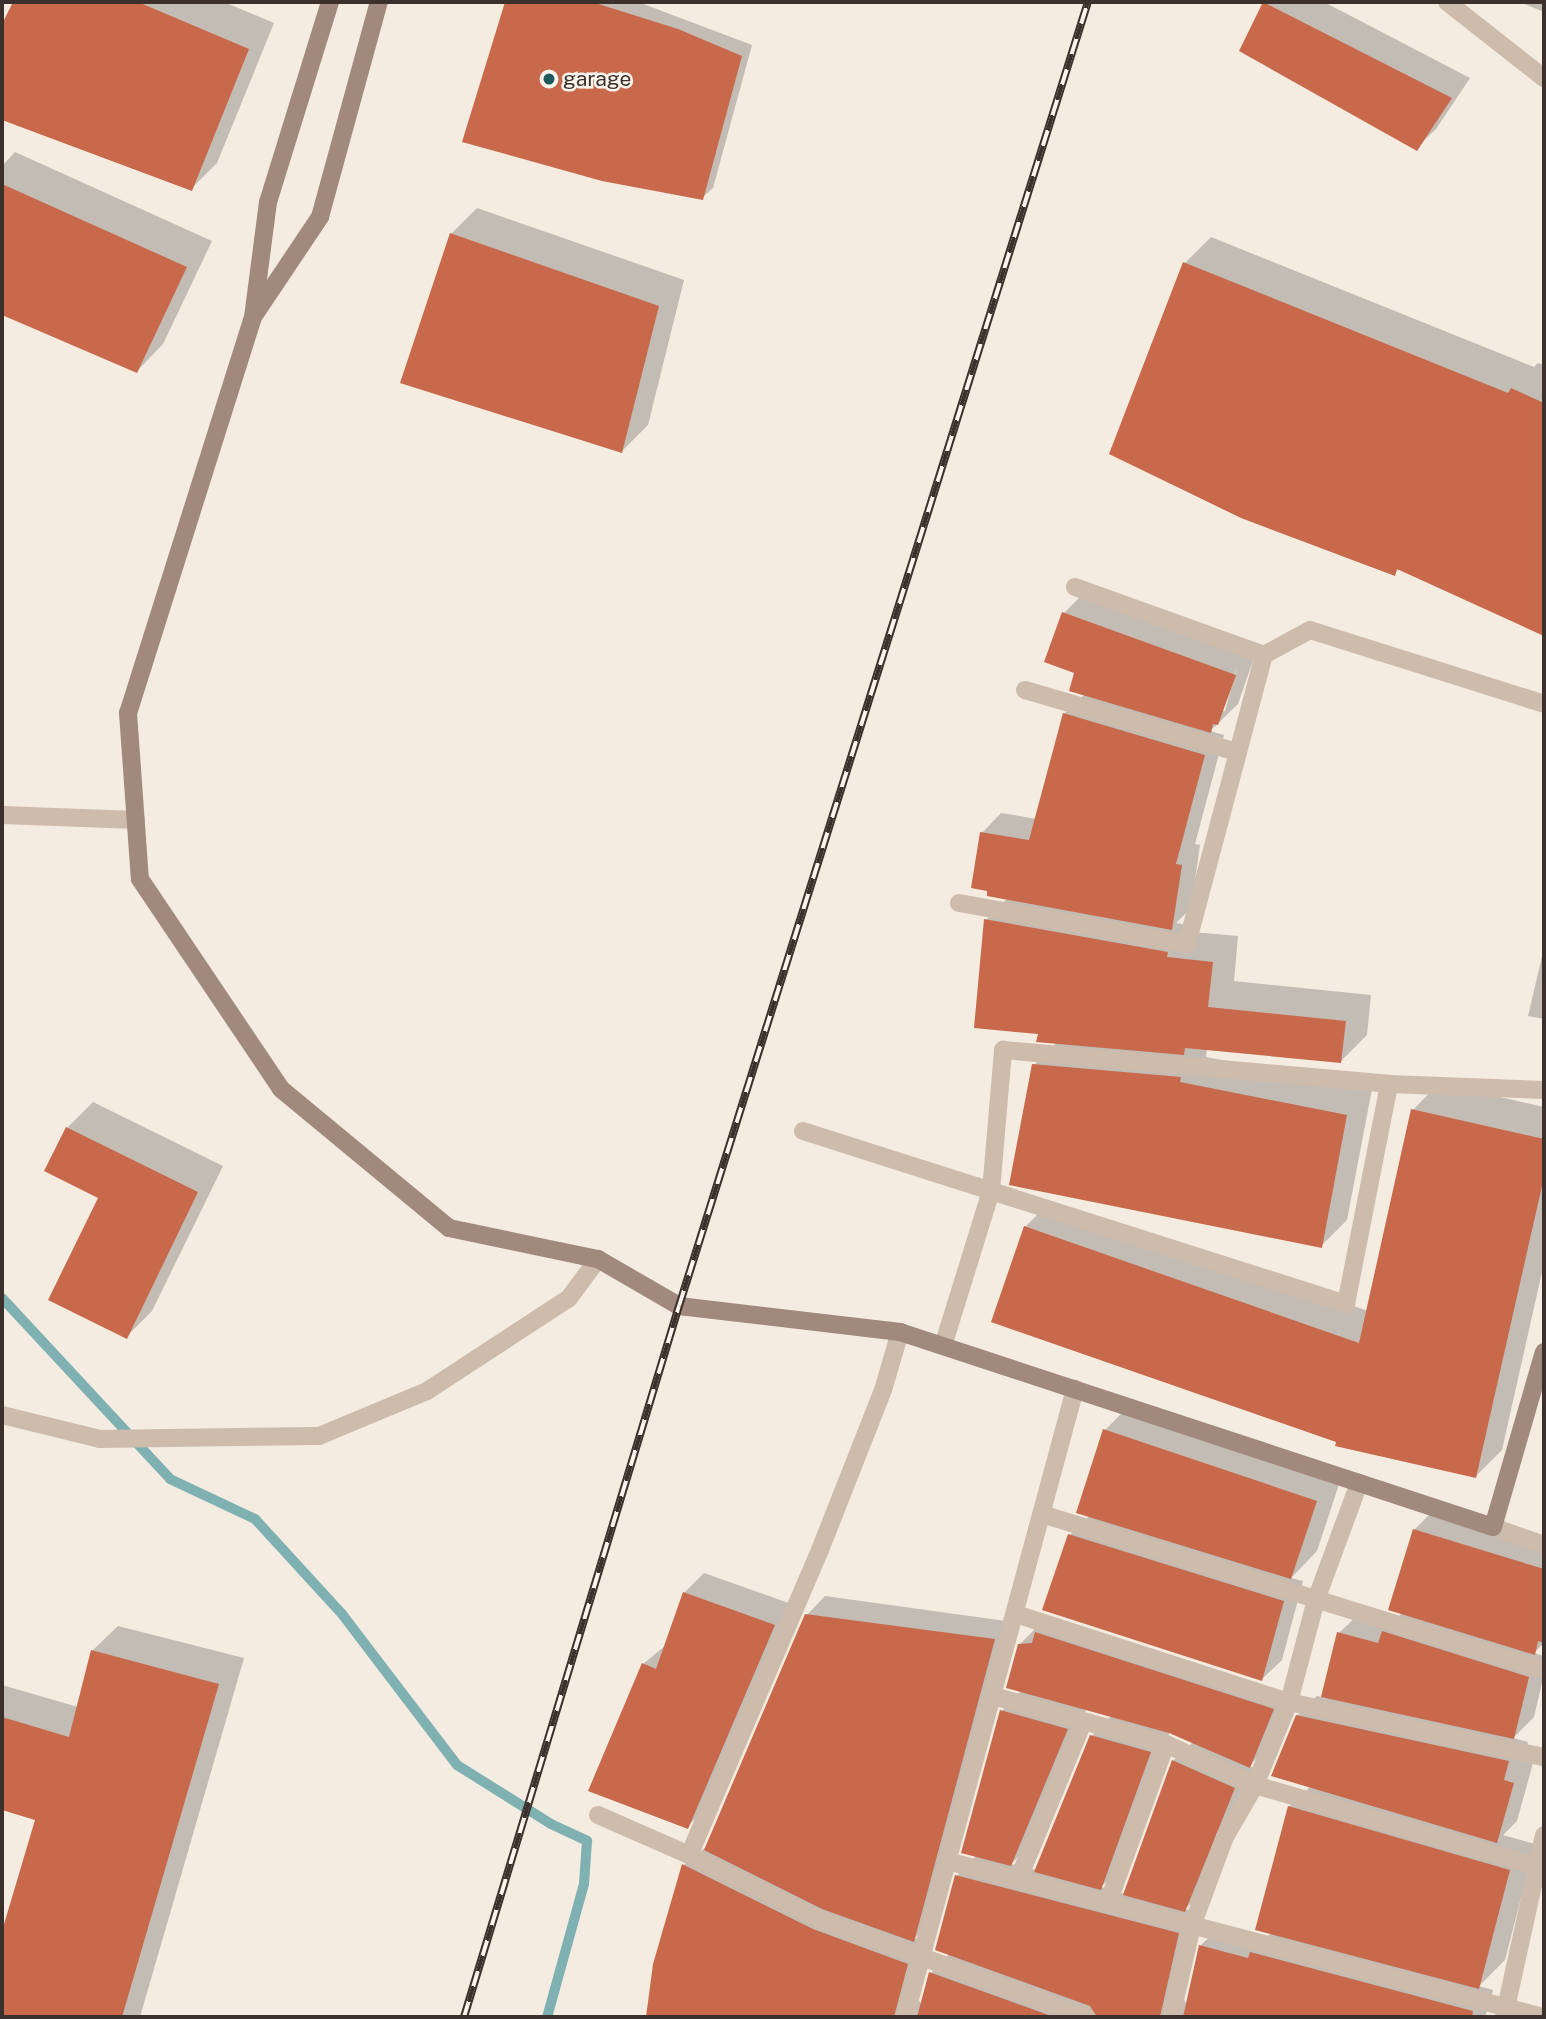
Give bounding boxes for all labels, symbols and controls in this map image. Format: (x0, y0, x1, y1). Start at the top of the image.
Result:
place label: garage (563, 66, 631, 92)
marker: garage (541, 71, 557, 87)

